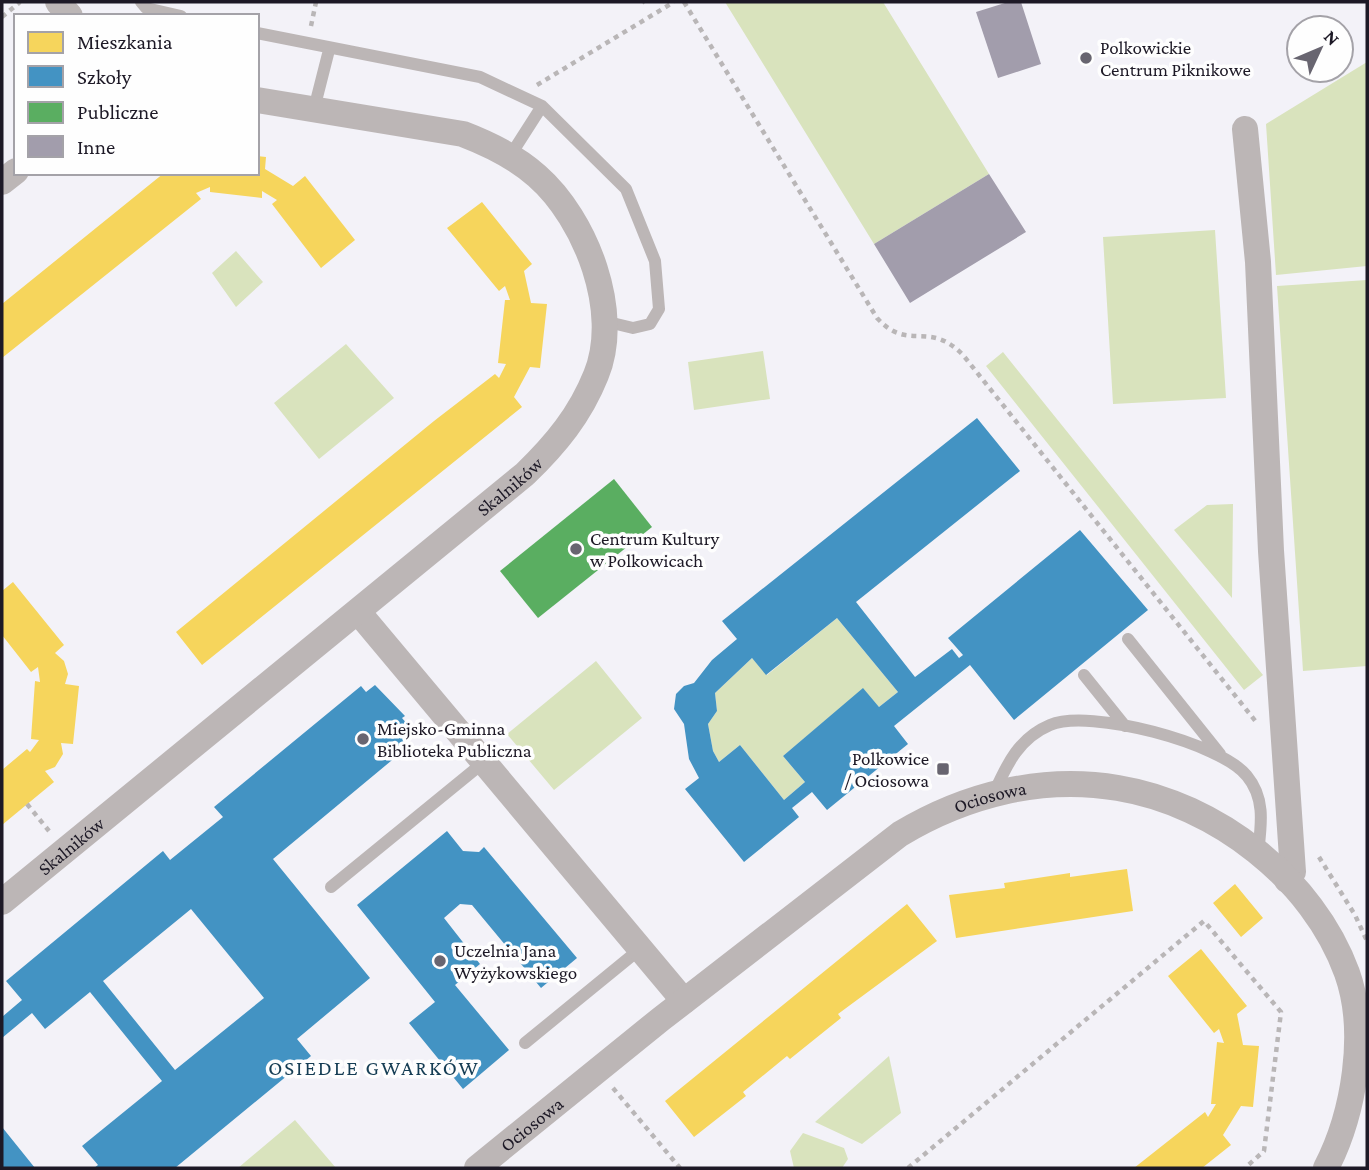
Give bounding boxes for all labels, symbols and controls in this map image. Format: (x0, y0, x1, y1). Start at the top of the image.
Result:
legend (14, 14, 259, 175)
north arrow (1285, 14, 1355, 84)
text: N (1320, 26, 1344, 50)
text: Mieszkania (77, 30, 173, 54)
place label: Polkowickie Centrum Piknikowe (1100, 37, 1251, 80)
marker: Polkowickie Centrum Piknikowe (1078, 50, 1094, 66)
text: Szkoły (77, 65, 132, 89)
text: Publiczne (77, 100, 159, 124)
text: Inne (77, 135, 115, 159)
street label: Skalników (472, 452, 547, 520)
place label: Centrum Kultury w Polkowicach (590, 528, 719, 571)
marker: Centrum Kultury w Polkowicach (568, 541, 584, 557)
place label: Miejsko-Gminna Biblioteka Publiczna (377, 718, 532, 761)
marker: Miejsko-Gminna Biblioteka Publiczna (355, 731, 371, 747)
place label: Polkowice / Ociosowa (844, 748, 929, 791)
marker: Polkowice / Ociosowa (935, 761, 951, 777)
street label: Ociosowa (951, 777, 1028, 817)
street label: Skalników (34, 812, 108, 879)
place label: Uczelnia Jana Wyżykowskiego (454, 940, 577, 983)
marker: Uczelnia Jana Wyżykowskiego (432, 953, 448, 969)
district label: OSIEDLE GWARKÓW (268, 1056, 480, 1080)
street label: Ociosowa (496, 1092, 567, 1156)

